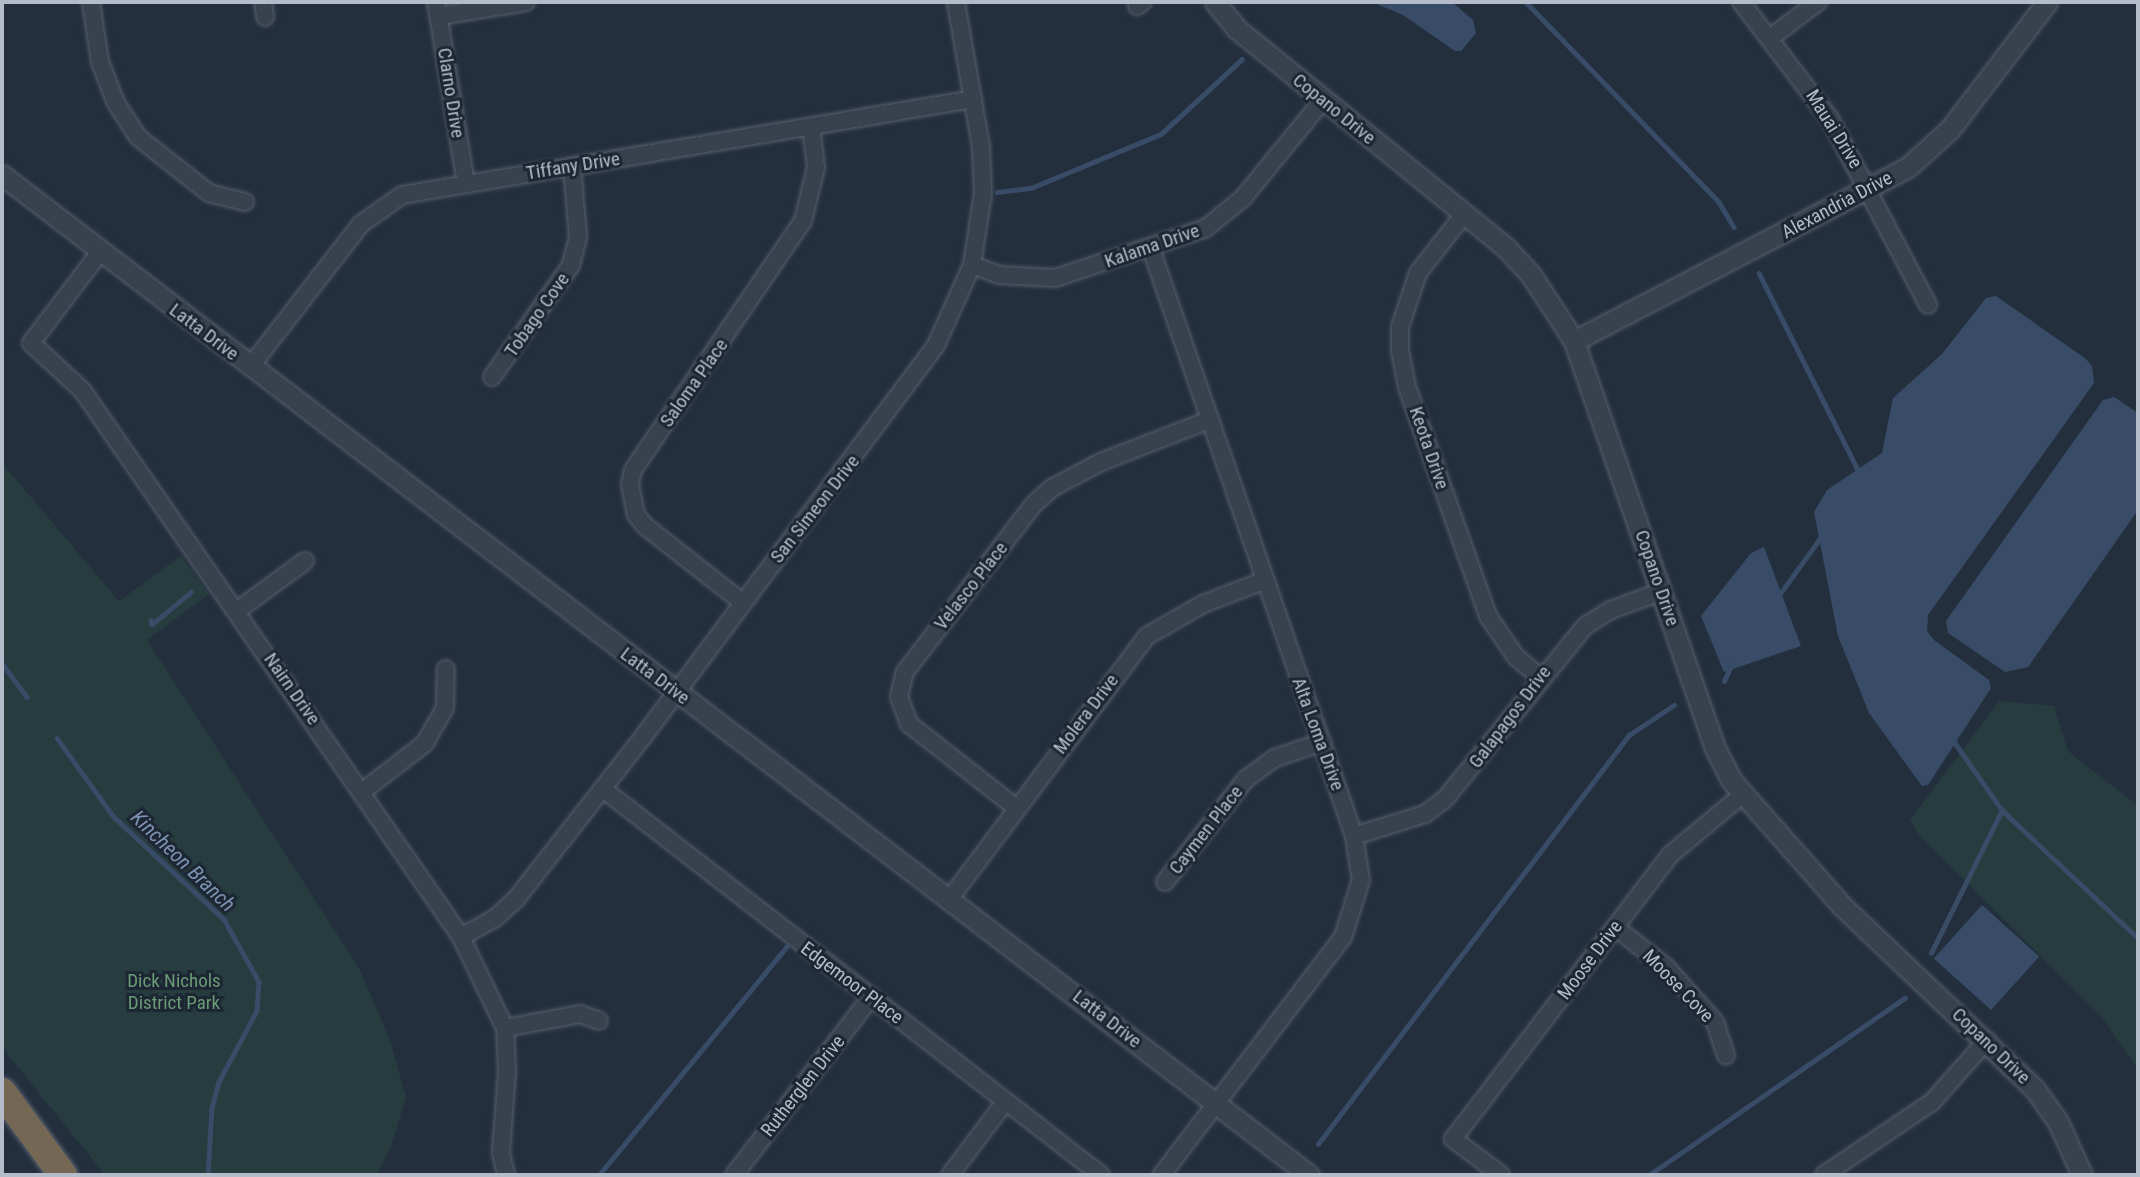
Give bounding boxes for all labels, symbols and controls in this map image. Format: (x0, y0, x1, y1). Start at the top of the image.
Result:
street label: Clarno Drive (433, 46, 469, 140)
street label: Copano Drive (1288, 69, 1380, 149)
street label: Mauai Drive (1801, 85, 1867, 173)
street label: Tiffany Drive (524, 147, 622, 185)
street label: Alexandria Drive (1778, 166, 1896, 244)
street label: Kalama Drive (1102, 219, 1202, 273)
street label: Tobago Cove (500, 269, 574, 361)
street label: Latta Drive (165, 299, 243, 365)
street label: Saloma Place (655, 335, 733, 431)
street label: Keota Drive (1404, 404, 1454, 492)
street label: San Simeon Drive (766, 450, 864, 568)
street label: Copano Drive (1630, 527, 1684, 629)
street label: Velasco Place (930, 537, 1012, 635)
street label: Latta Drive (616, 643, 694, 709)
street label: Nairn Drive (259, 649, 325, 729)
street label: Galapagos Drive (1464, 661, 1556, 773)
street label: Molera Drive (1049, 670, 1123, 758)
street label: Alta Loma Drive (1287, 674, 1349, 794)
street label: Caymen Place (1164, 781, 1248, 879)
water label: Kincheon Branch (126, 805, 240, 917)
street label: Moose Drive (1553, 916, 1627, 1004)
street label: Edgemoor Place (796, 937, 908, 1029)
street label: Moose Cove (1638, 945, 1718, 1027)
park label: Dick Nichols District Park (127, 970, 221, 1014)
street label: Latta Drive (1068, 985, 1146, 1053)
street label: Copano Drive (1947, 1003, 2035, 1089)
street label: Rutherglen Drive (756, 1031, 850, 1141)

